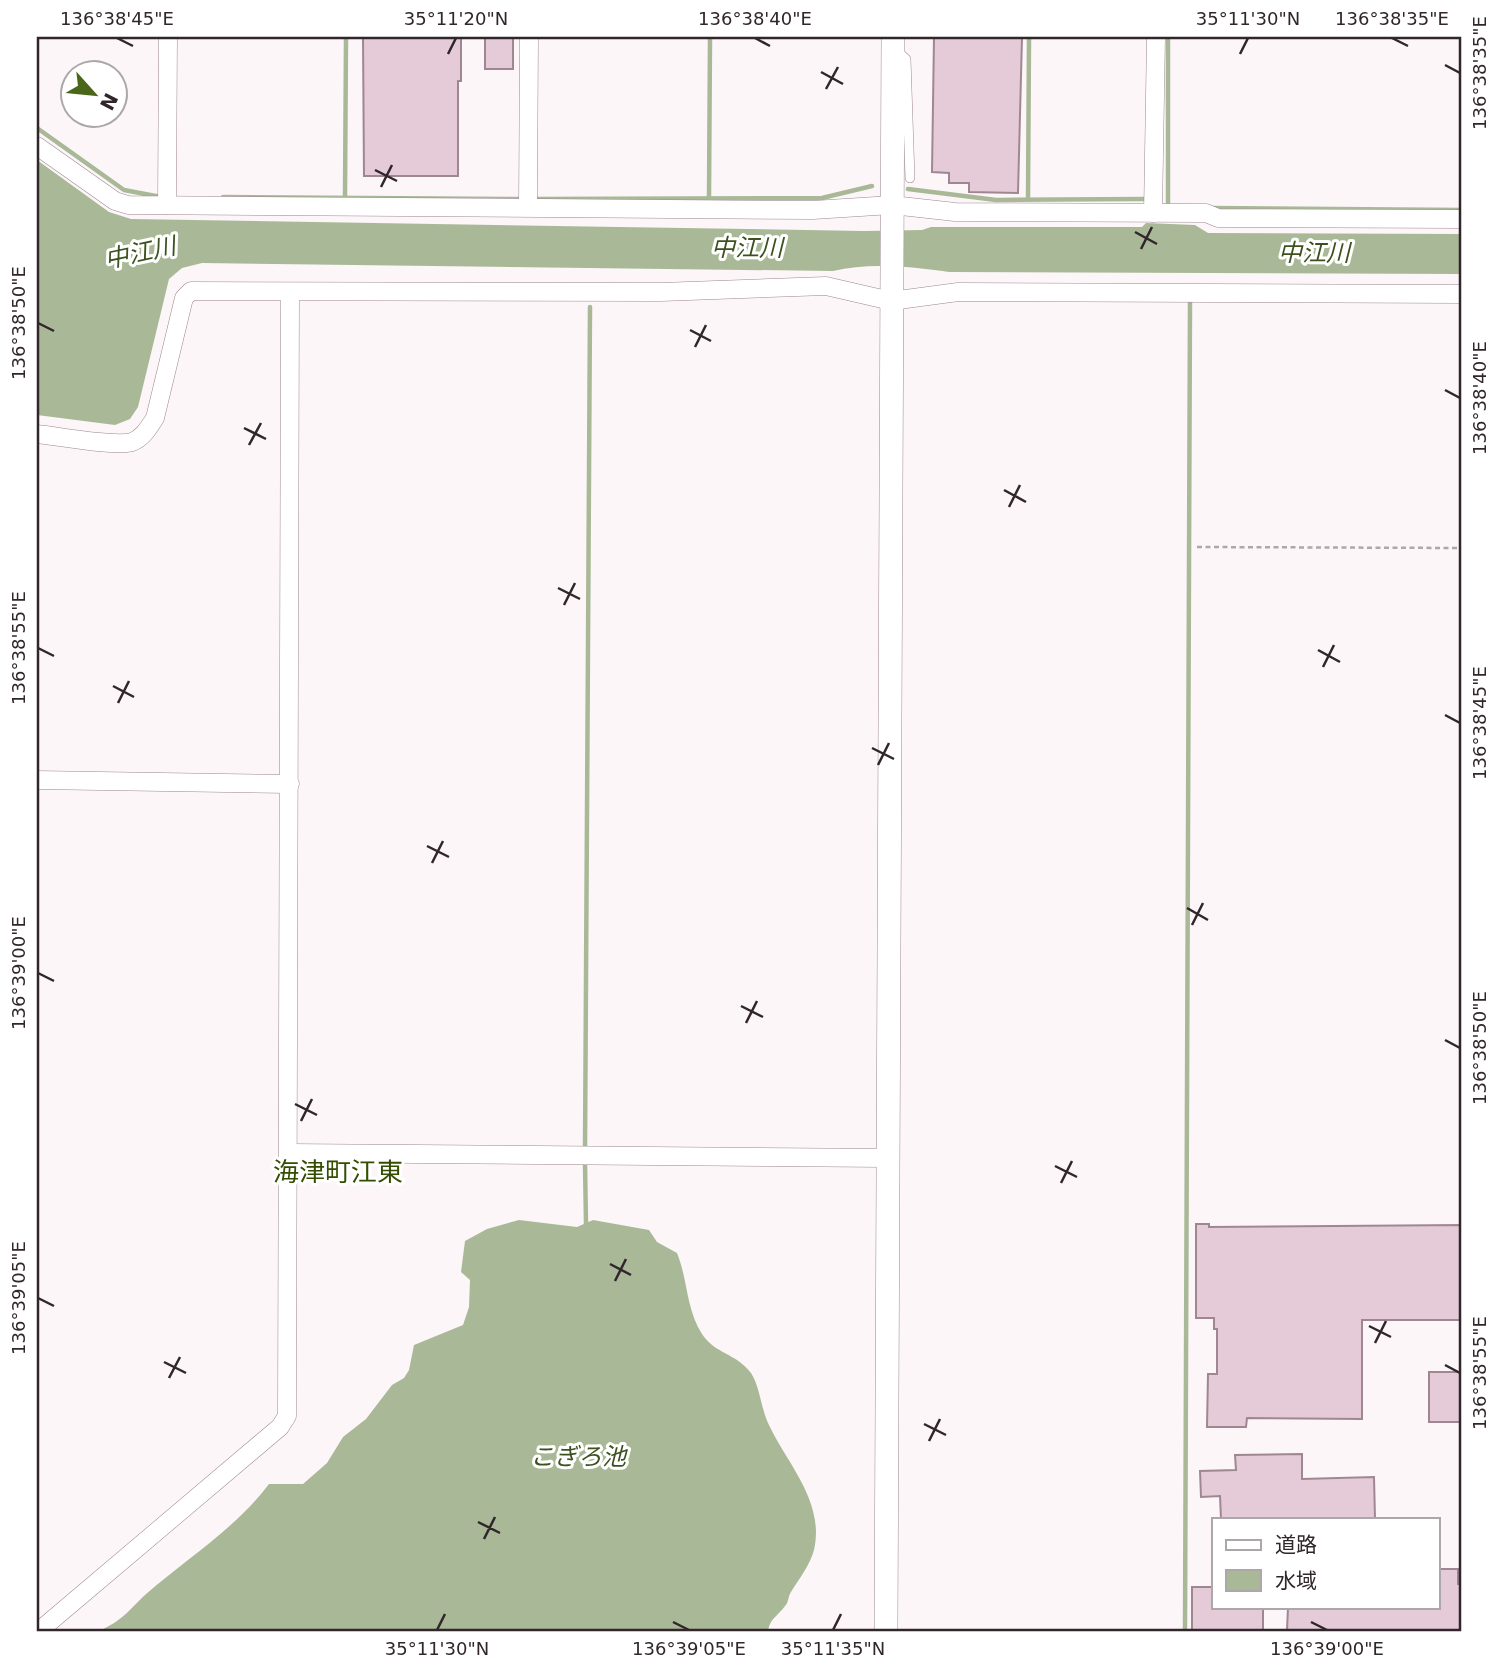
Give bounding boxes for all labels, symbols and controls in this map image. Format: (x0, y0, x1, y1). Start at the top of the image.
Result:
text: 136°38'45"E (60, 8, 174, 29)
text: 35°11'20"N (404, 8, 508, 29)
text: 136°38'40"E (698, 8, 812, 29)
text: 35°11'30"N (1196, 8, 1300, 29)
text: 136°38'35"E (1335, 8, 1449, 29)
text: 136°38'35"E (1469, 16, 1490, 130)
north arrow (60, 60, 130, 130)
text: N (96, 90, 123, 114)
water label: 中江川 (102, 231, 181, 274)
water label: 中江川 (711, 234, 786, 262)
water label: 中江川 (1278, 239, 1353, 267)
text: 136°38'50"E (8, 266, 29, 380)
text: 136°38'40"E (1469, 341, 1490, 455)
text: 136°38'55"E (8, 591, 29, 705)
text: 136°38'45"E (1469, 666, 1490, 780)
text: 136°39'00"E (8, 916, 29, 1030)
text: 136°38'50"E (1469, 991, 1490, 1105)
district label: 海津町江東 (273, 1157, 403, 1187)
text: 136°39'05"E (8, 1241, 29, 1355)
text: 136°38'55"E (1469, 1316, 1490, 1430)
water label: こぎろ池 (530, 1443, 628, 1471)
legend (1212, 1518, 1440, 1608)
text: 道路 (1275, 1533, 1317, 1557)
text: 水域 (1275, 1569, 1317, 1593)
text: 35°11'30"N (385, 1638, 489, 1659)
text: 136°39'05"E (632, 1638, 746, 1659)
text: 35°11'35"N (781, 1638, 885, 1659)
text: 136°39'00"E (1270, 1638, 1384, 1659)

